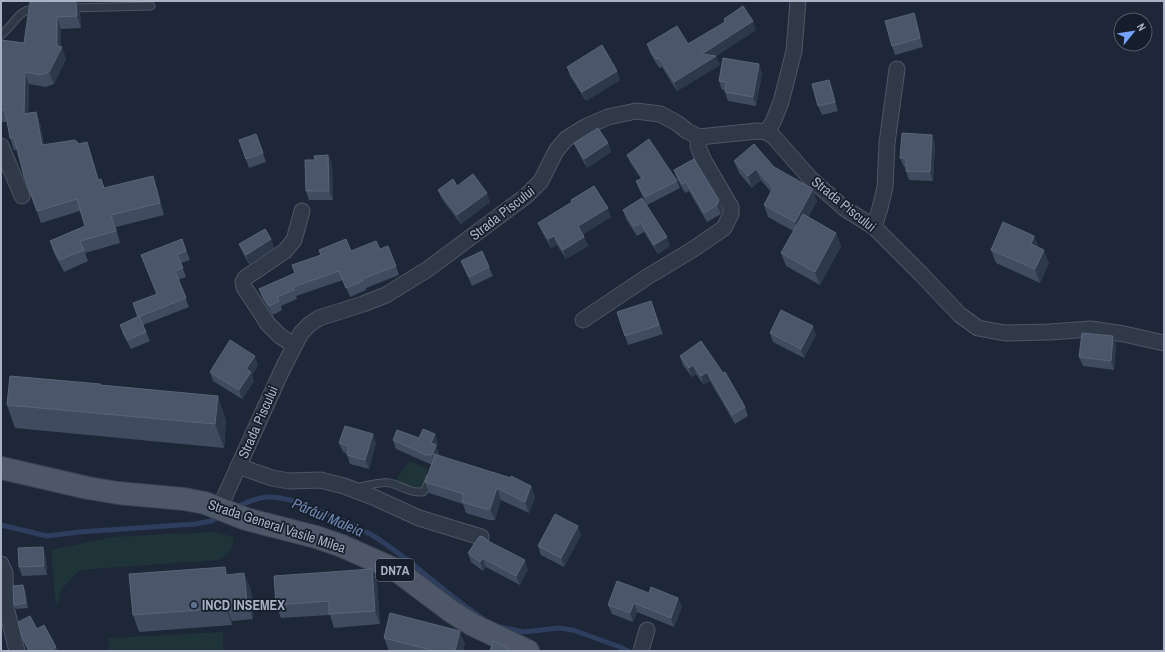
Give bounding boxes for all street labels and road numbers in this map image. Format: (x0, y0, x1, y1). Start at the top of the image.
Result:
street label: Strada Piscului (808, 173, 880, 235)
street label: Strada Piscului (466, 182, 538, 244)
street label: Strada Piscului (234, 383, 282, 461)
street label: Strada General Vasile Milea (206, 495, 349, 557)
road number: DN7A (376, 559, 414, 581)

